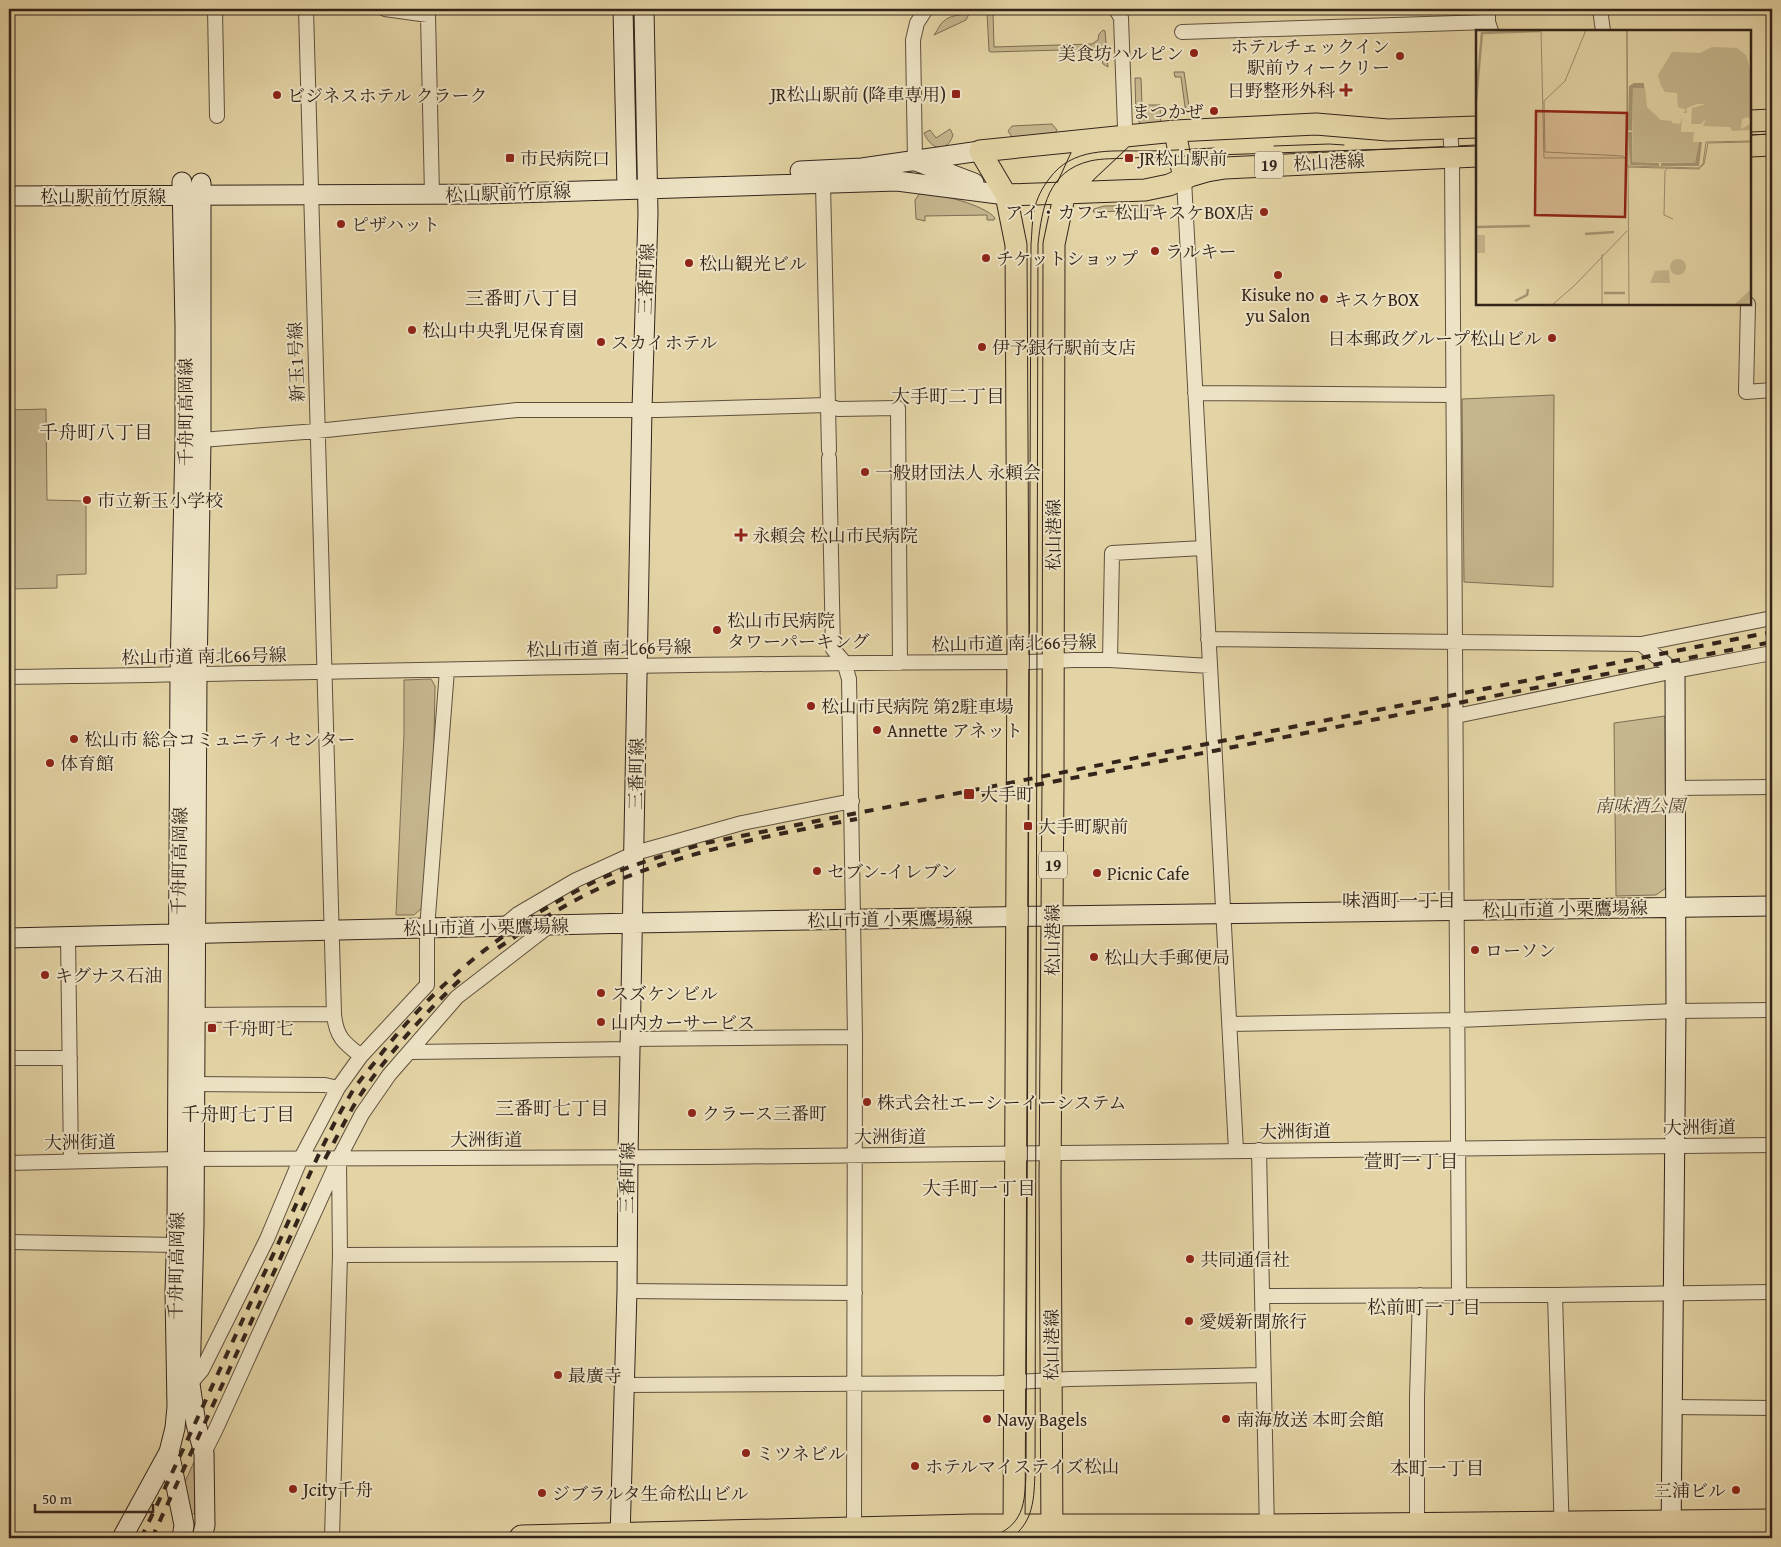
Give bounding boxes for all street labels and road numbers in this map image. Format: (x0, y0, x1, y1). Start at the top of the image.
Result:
street label: 松山港線 (1292, 147, 1366, 177)
road number: 19 (1255, 152, 1283, 178)
street label: 松山駅前竹原線 (445, 177, 571, 209)
street label: 松山駅前竹原線 (40, 183, 166, 210)
street label: 三番町線 (631, 243, 661, 315)
street label: 新玉1号線 (281, 321, 311, 403)
street label: 千舟町高岡線 (172, 358, 199, 466)
street label: 松山港線 (1040, 499, 1067, 571)
street label: 松山市道 南北66号線 (931, 628, 1097, 658)
street label: 松山市道 南北66号線 (526, 633, 692, 663)
street label: 松山市道 南北66号線 (121, 641, 287, 671)
street label: 三番町線 (622, 738, 650, 810)
street label: 千舟町高岡線 (165, 807, 193, 915)
road number: 19 (1039, 852, 1067, 878)
street label: 松山市道 小栗鷹場線 (1482, 894, 1648, 924)
street label: 松山市道 小栗鷹場線 (807, 904, 973, 934)
street label: 松山港線 (1039, 904, 1066, 976)
street label: 松山市道 小栗鷹場線 (403, 912, 569, 942)
street label: 大洲街道 (1664, 1113, 1736, 1141)
street label: 大洲街道 (1259, 1117, 1331, 1145)
street label: 大洲街道 (854, 1123, 926, 1150)
street label: 大洲街道 (450, 1126, 522, 1153)
street label: 大洲街道 (44, 1128, 116, 1156)
street label: 三番町線 (613, 1142, 641, 1214)
street label: 千舟町高岡線 (162, 1212, 190, 1320)
street label: 松山港線 (1038, 1309, 1065, 1381)

